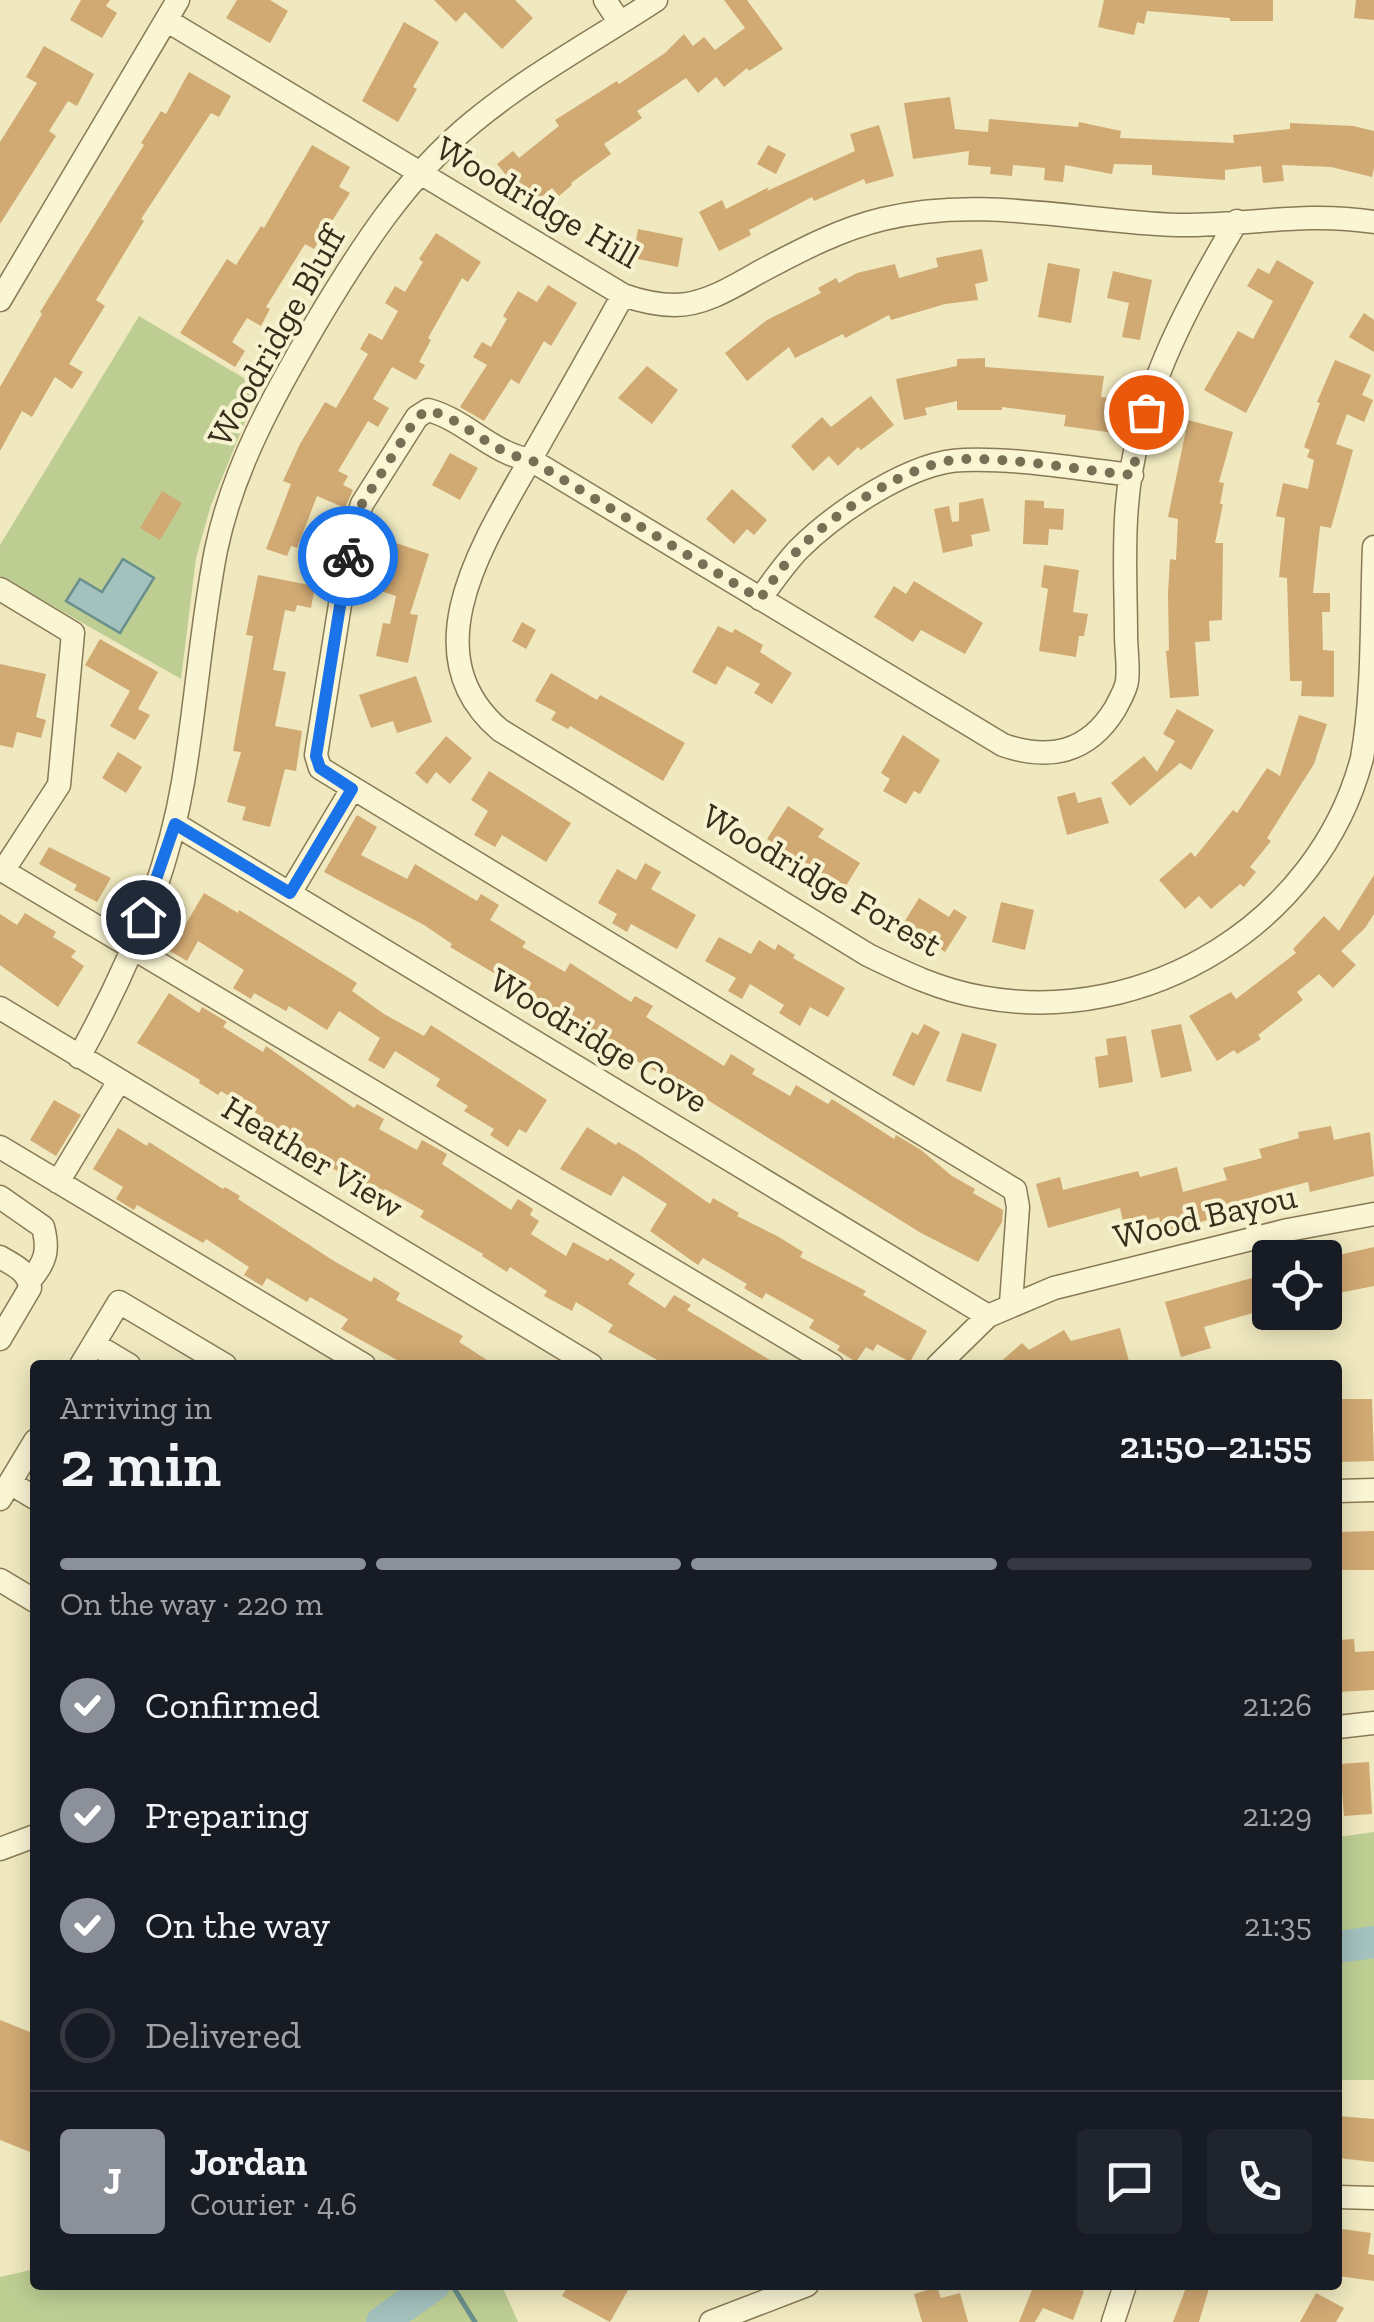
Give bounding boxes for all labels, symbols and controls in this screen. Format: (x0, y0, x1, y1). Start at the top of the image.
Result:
street label: Woodridge Hill (429, 127, 647, 277)
street label: Woodridge Bluff (198, 217, 355, 453)
pin (1104, 370, 1189, 455)
icon: bag (1119, 385, 1174, 440)
courier (298, 506, 398, 606)
icon: bike (321, 529, 376, 584)
street label: Woodridge Forest (695, 794, 949, 966)
pin (101, 875, 186, 960)
icon: home (116, 890, 171, 945)
street label: Woodridge Cove (482, 958, 716, 1122)
street label: Heather View (215, 1087, 411, 1228)
street label: Wood Bayou (1109, 1174, 1301, 1257)
map controls (1252, 1240, 1342, 1330)
button: locate (1252, 1240, 1342, 1330)
text: Arriving in (60, 1389, 212, 1427)
text: 21:50–21:55 (1120, 1422, 1312, 1468)
text: 2 min (60, 1425, 221, 1503)
text: On the way · 220 m (60, 1585, 323, 1623)
icon: check (60, 1678, 115, 1733)
text: Confirmed (145, 1682, 320, 1728)
text: 21:26 (1243, 1686, 1312, 1724)
icon: check (60, 1788, 115, 1843)
text: Preparing (145, 1792, 309, 1838)
text: 21:29 (1243, 1796, 1312, 1834)
icon: check (60, 1898, 115, 1953)
text: On the way (145, 1902, 330, 1948)
text: 21:35 (1244, 1906, 1312, 1944)
text: Delivered (145, 2012, 301, 2058)
button: chat (1077, 2129, 1182, 2234)
button: phone (1207, 2129, 1312, 2234)
text: Jordan (190, 2139, 307, 2185)
text: J (103, 2158, 122, 2204)
text: Courier · 4.6 (190, 2185, 357, 2223)

